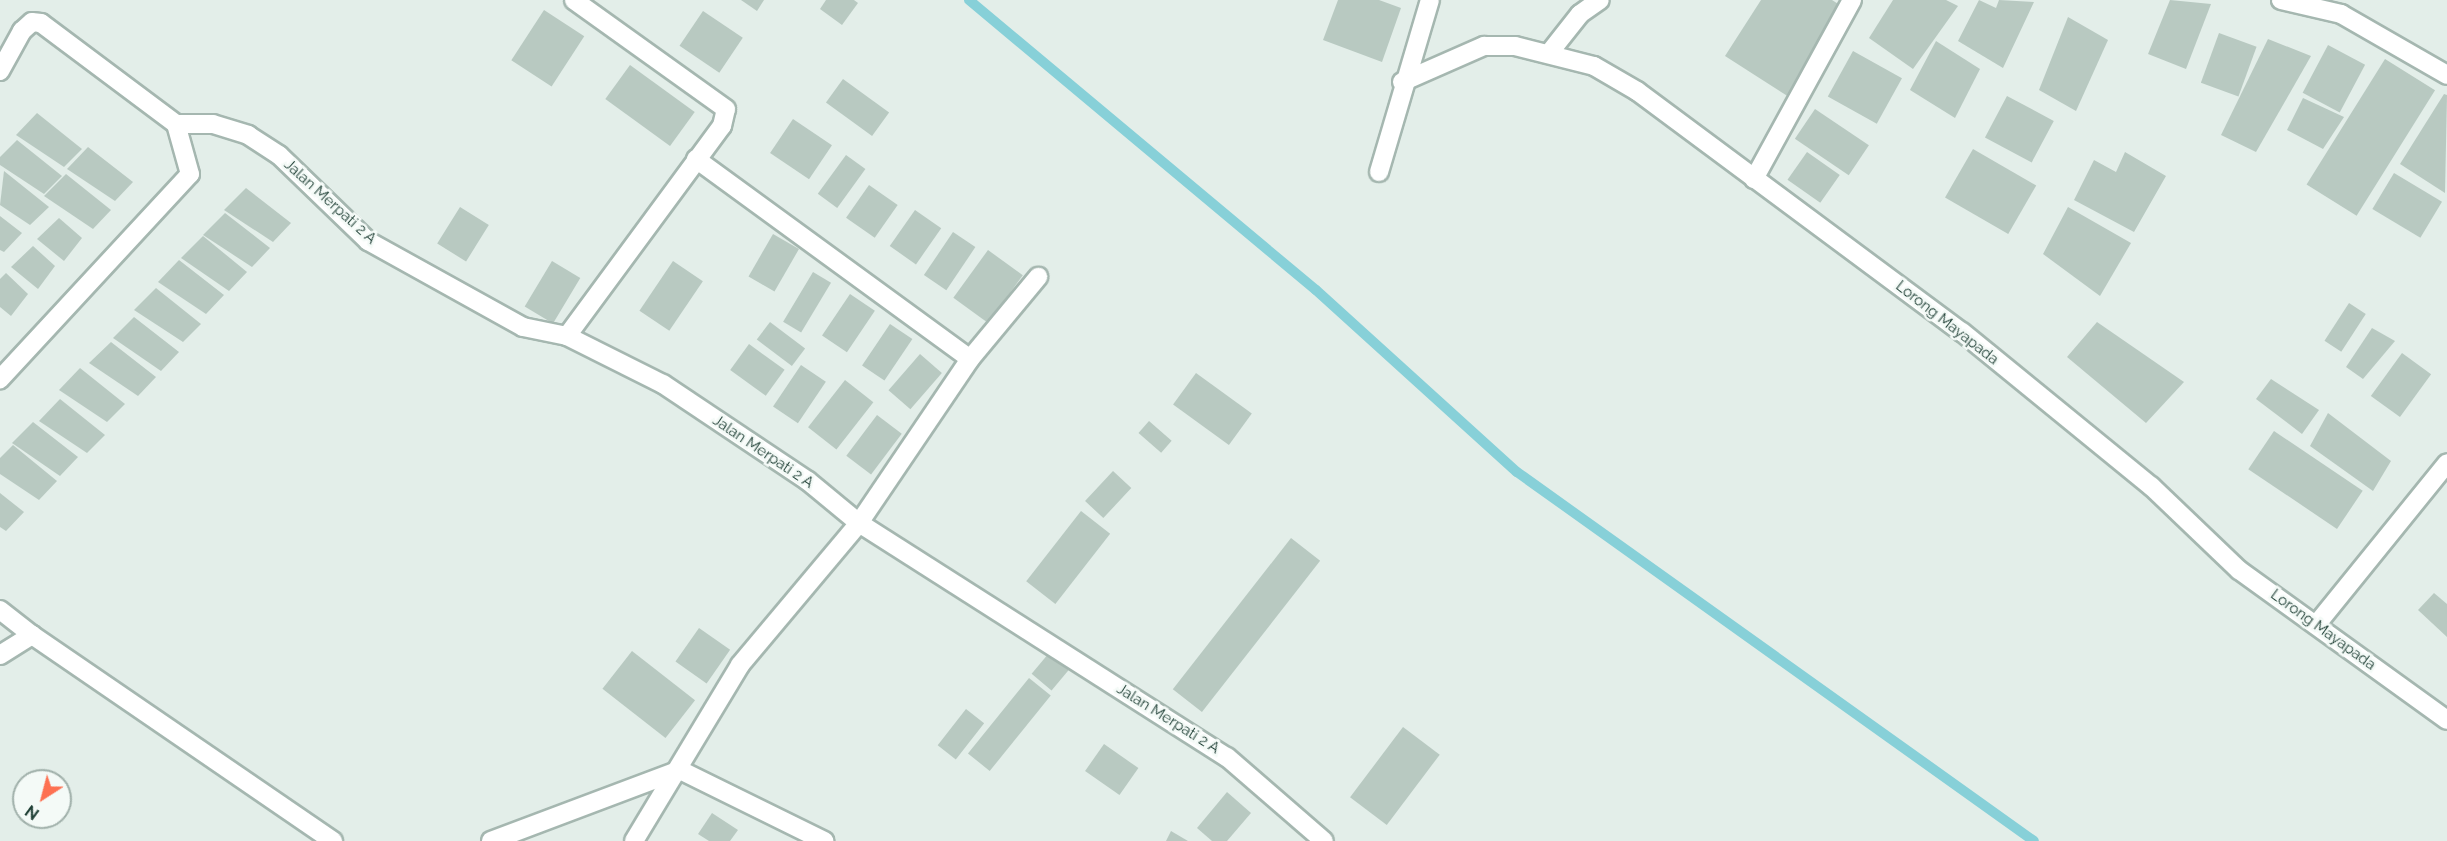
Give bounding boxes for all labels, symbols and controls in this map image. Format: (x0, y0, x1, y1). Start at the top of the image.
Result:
street label: Jalan Merpati 2 A (280, 156, 380, 248)
street label: Lorong Mayapada (1892, 277, 2002, 369)
street label: Jalan Merpati 2 A (709, 411, 817, 493)
street label: Lorong Mayapada (2267, 586, 2379, 674)
street label: Jalan Merpati 2 A (1113, 680, 1223, 758)
north arrow (12, 769, 72, 829)
text: N (22, 801, 43, 824)

